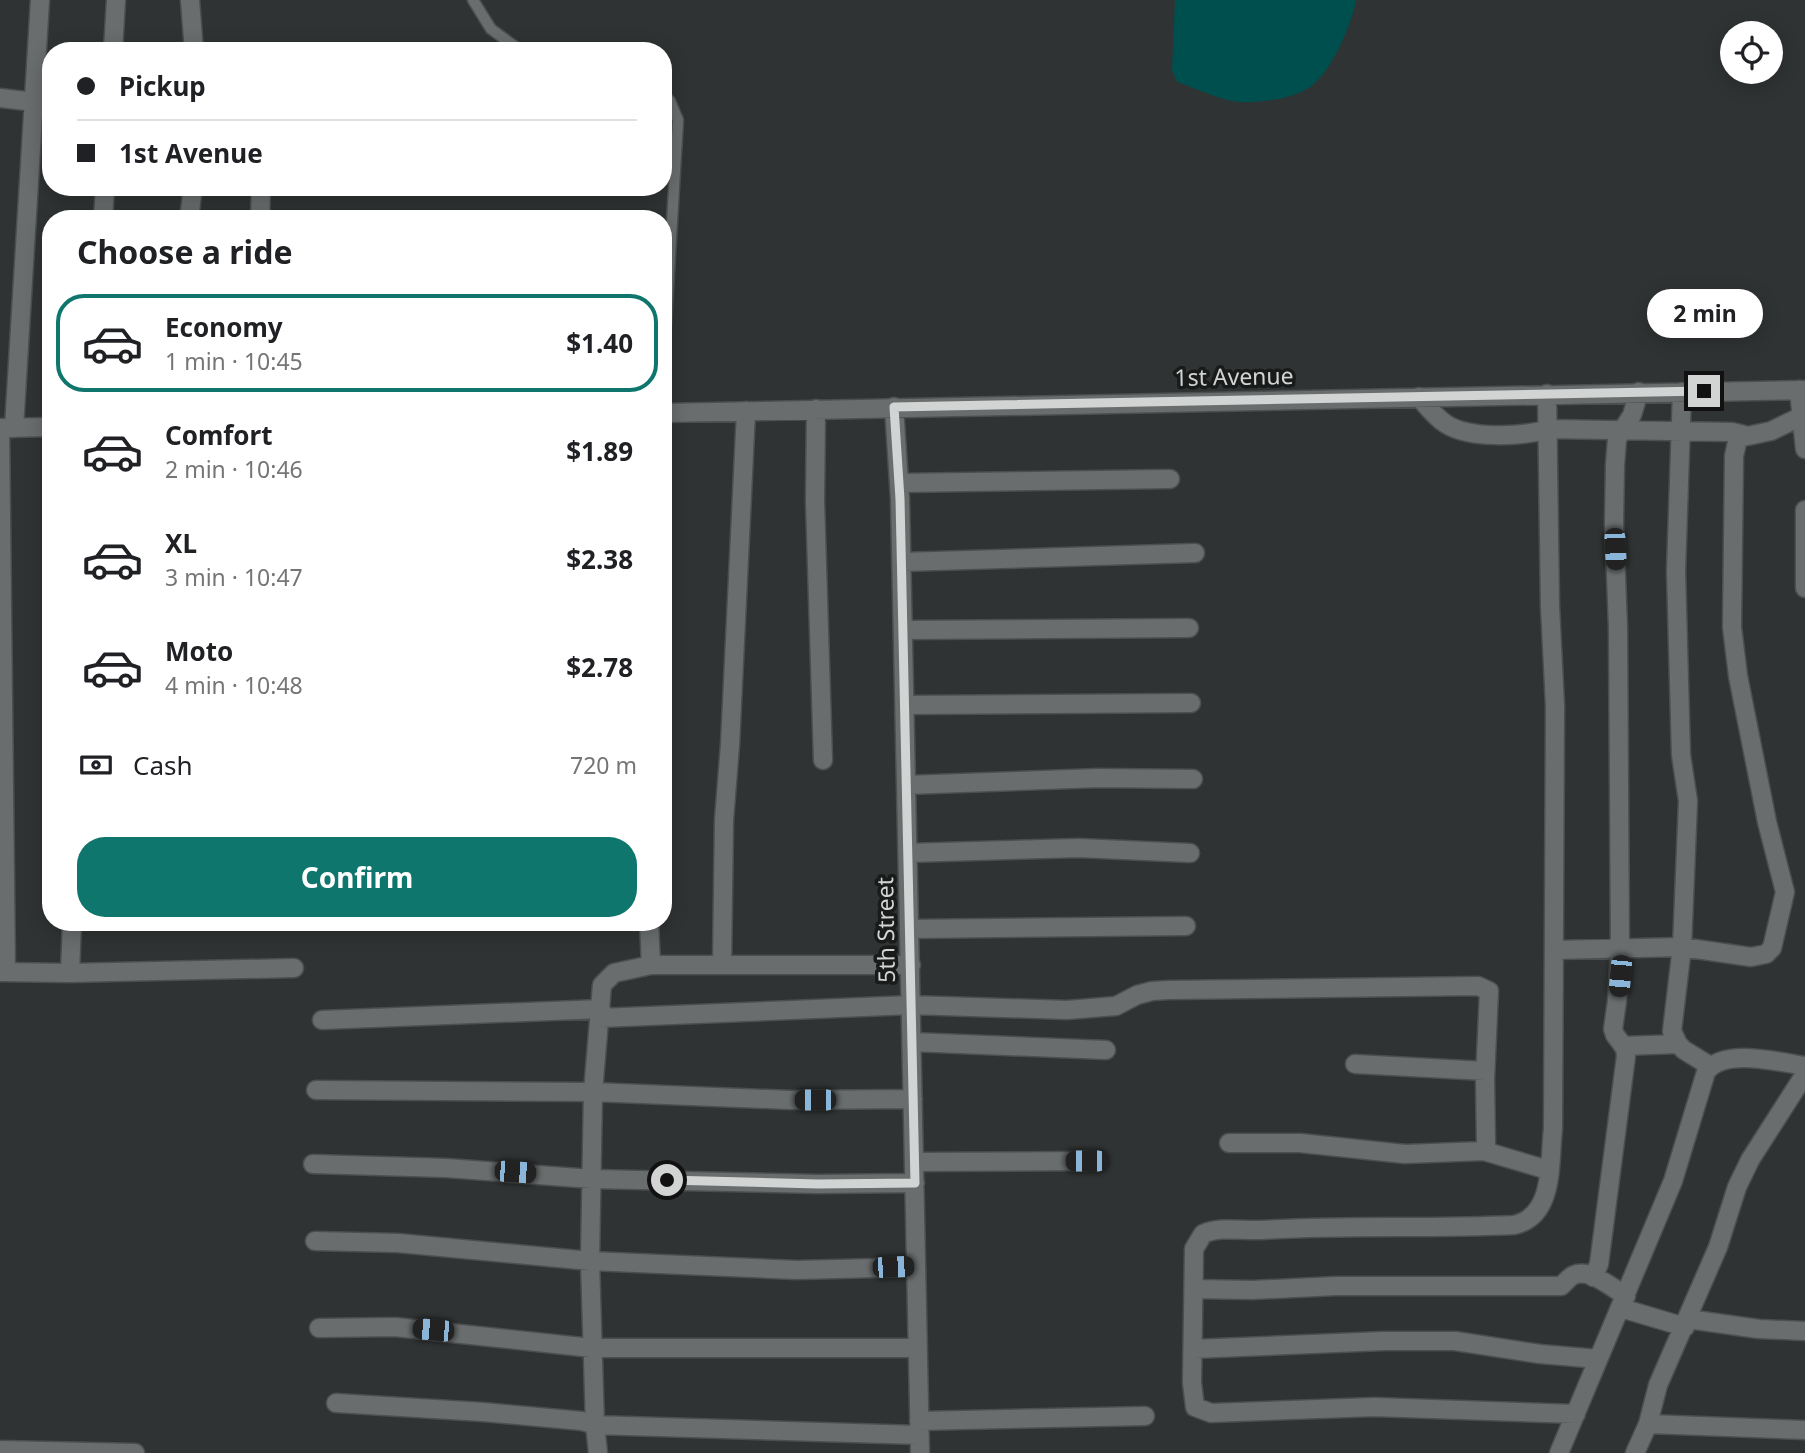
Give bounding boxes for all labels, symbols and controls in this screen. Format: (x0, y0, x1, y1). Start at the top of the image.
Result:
map controls (1720, 21, 1783, 84)
button: locate (1720, 21, 1783, 84)
text: Pickup (119, 68, 206, 104)
text: 1st Avenue (119, 135, 263, 171)
text: Choose a ride (77, 230, 293, 273)
callout: 2 min (1646, 290, 1762, 338)
text: 2 min (1673, 297, 1737, 329)
text: Economy (165, 309, 283, 345)
icon: car (81, 312, 144, 375)
text: $1.40 (566, 325, 633, 361)
text: 1 min · 10:45 (165, 345, 303, 377)
street label: 1st Avenue (1174, 359, 1294, 393)
route end (1688, 375, 1720, 407)
text: Comfort (165, 417, 273, 453)
icon: car (81, 420, 144, 483)
text: $1.89 (566, 433, 633, 469)
text: 2 min · 10:46 (165, 453, 303, 485)
text: XL (165, 525, 197, 561)
car (1604, 527, 1627, 571)
icon: car (81, 528, 144, 591)
text: $2.38 (566, 541, 633, 577)
text: 3 min · 10:47 (165, 561, 303, 593)
text: Moto (165, 633, 233, 669)
icon: car (81, 636, 144, 699)
text: $2.78 (566, 649, 633, 685)
text: 4 min · 10:48 (165, 669, 303, 701)
icon: cash (77, 746, 115, 784)
text: Cash (133, 747, 193, 783)
text: 720 m (570, 749, 637, 781)
button: Confirm (77, 837, 637, 917)
street label: 5th Street (868, 877, 902, 983)
car (1608, 954, 1633, 998)
car (795, 1090, 837, 1111)
car (1066, 1151, 1108, 1172)
car (494, 1160, 537, 1184)
route start (651, 1164, 683, 1196)
car (872, 1256, 915, 1278)
car (412, 1318, 455, 1342)

